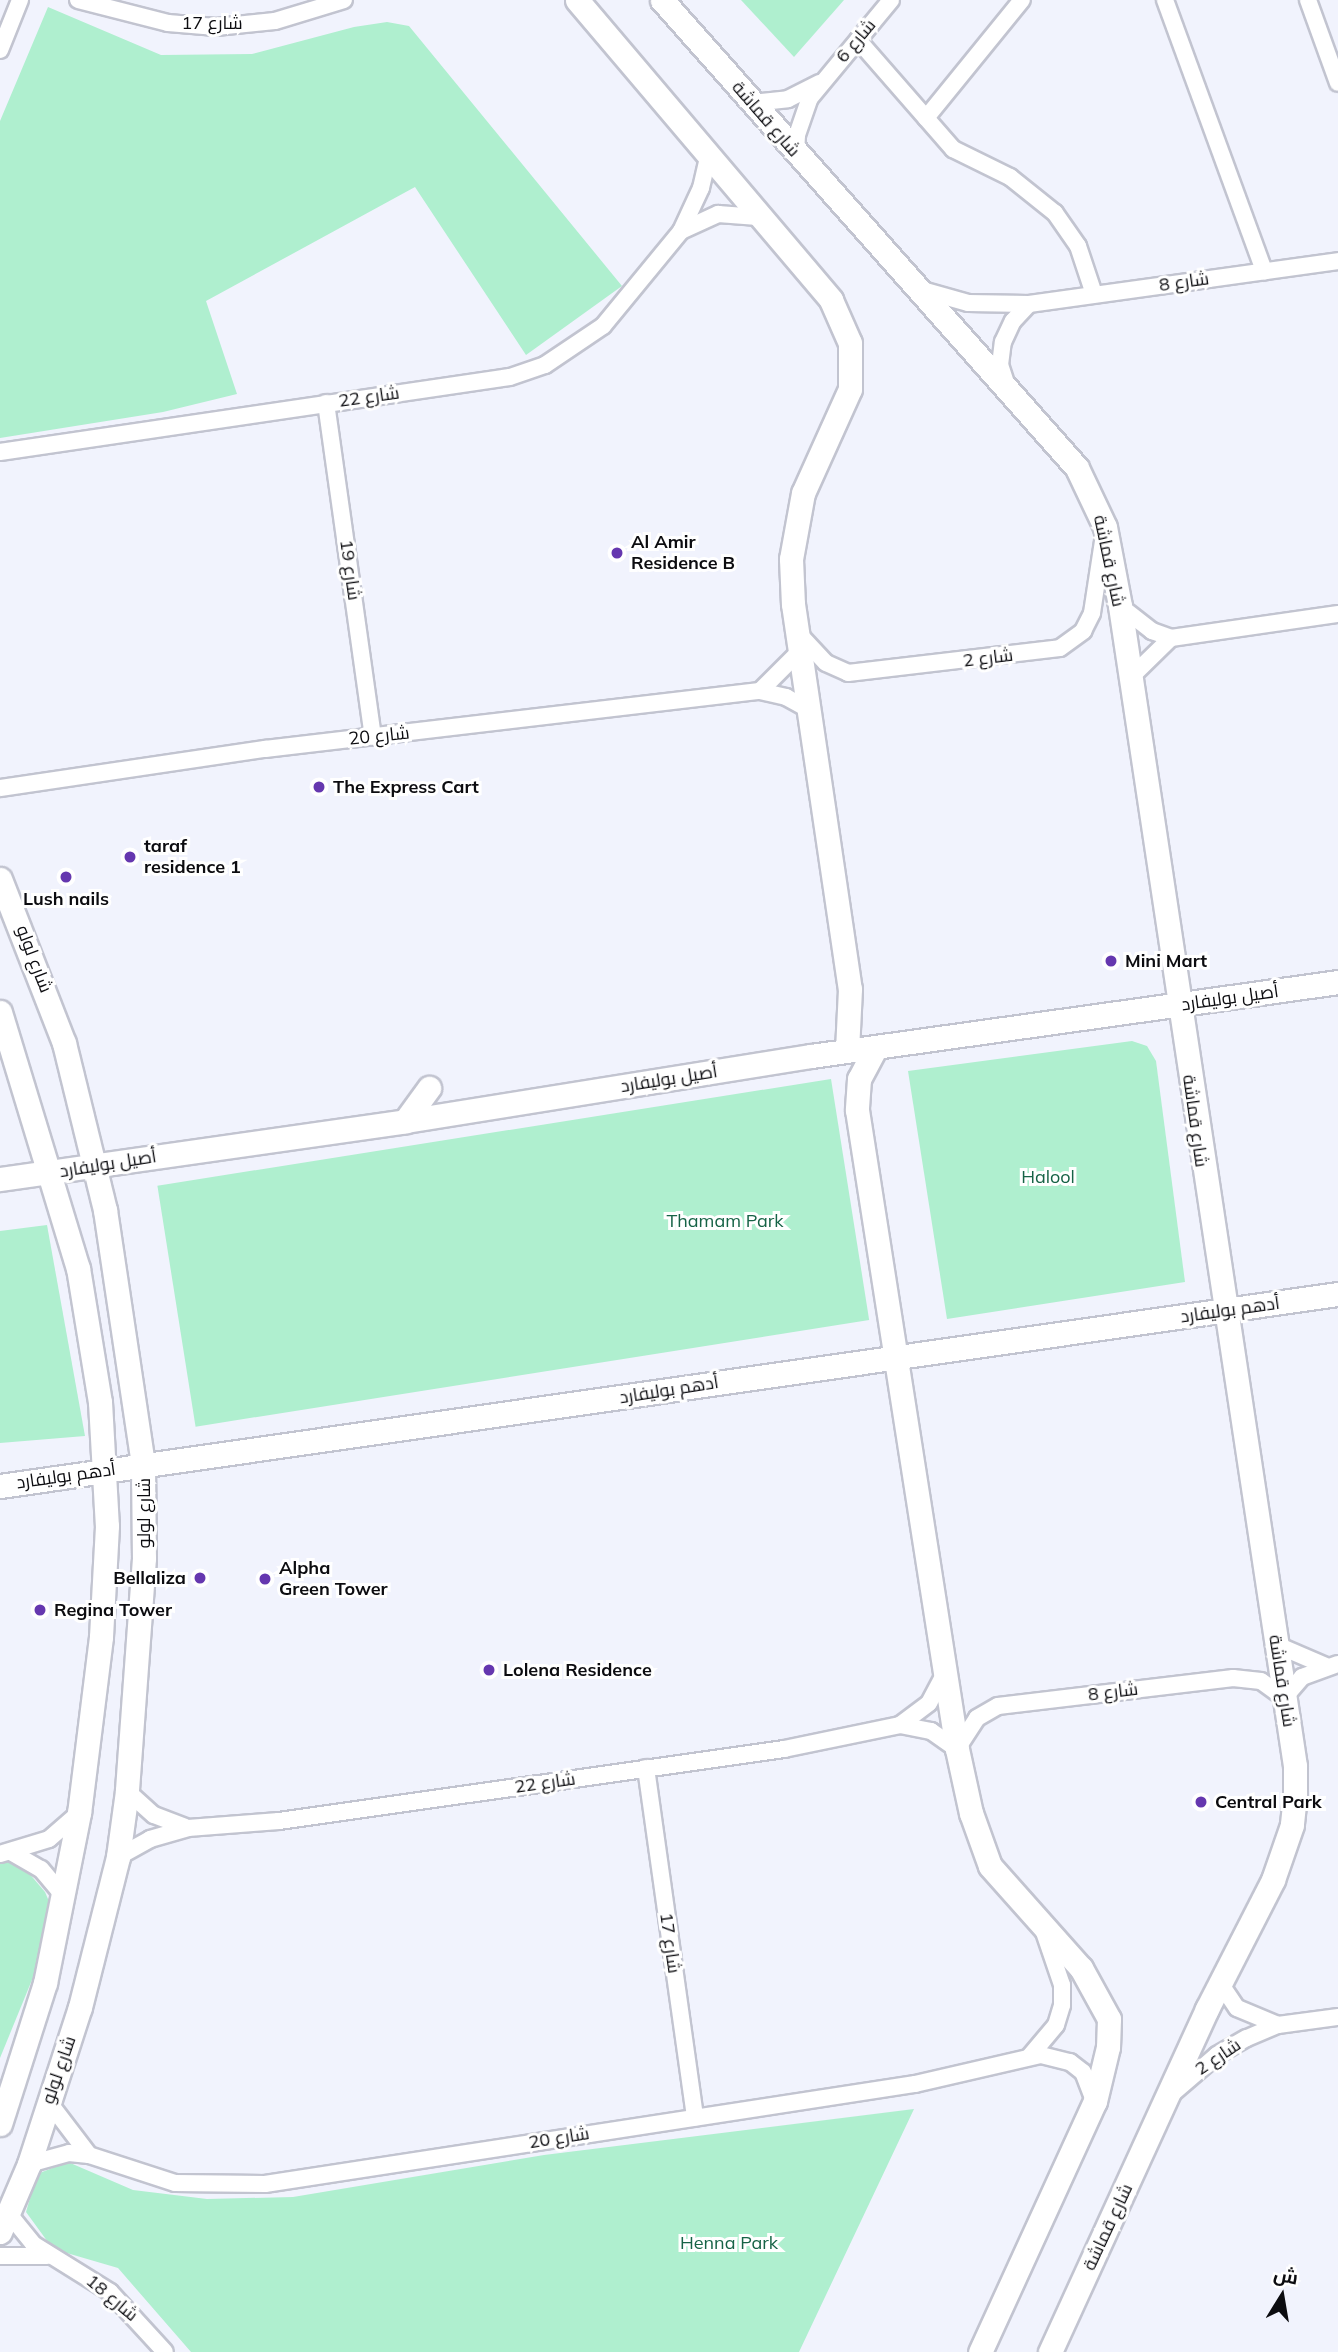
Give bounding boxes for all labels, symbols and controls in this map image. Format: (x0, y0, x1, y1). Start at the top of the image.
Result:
street label: شارع 17 (181, 12, 243, 34)
street label: شارع 6 (832, 15, 880, 67)
street label: شارع قماشة (727, 77, 805, 161)
street label: شارع 8 (1158, 268, 1210, 296)
street label: شارع 22 (337, 382, 401, 412)
street label: شارع قماشة (1089, 513, 1129, 609)
place label: Al Amir Residence B (631, 532, 735, 574)
street label: شارع 19 (335, 538, 365, 602)
marker: Al Amir Residence B (609, 545, 625, 561)
street label: شارع 2 (962, 644, 1014, 672)
street label: شارع 20 (347, 722, 411, 750)
place label: The Express Cart (333, 776, 479, 798)
marker: The Express Cart (311, 779, 327, 795)
place label: taraf residence 1 (144, 836, 241, 878)
marker: taraf residence 1 (122, 849, 138, 865)
marker: Lush nails (58, 869, 74, 885)
place label: Lush nails (23, 888, 109, 910)
street label: شارع لولو (11, 922, 57, 996)
place label: Mini Mart (1125, 950, 1207, 972)
marker: Mini Mart (1103, 953, 1119, 969)
street label: أصيل بوليفارد (1180, 980, 1280, 1016)
street label: أصيل بوليفارد (619, 1061, 719, 1097)
street label: شارع قماشة (1178, 1073, 1212, 1169)
street label: أصيل بوليفارد (58, 1146, 158, 1182)
park label: Halool (1021, 1166, 1075, 1188)
park label: Thamam Park (666, 1210, 784, 1232)
street label: أدهم بوليفارد (1179, 1292, 1281, 1328)
street label: أدهم بوليفارد (618, 1372, 720, 1408)
street label: أدهم بوليفارد (15, 1458, 117, 1494)
street label: شارع لولو (133, 1478, 155, 1548)
place label: Alpha Green Tower (279, 1558, 388, 1600)
place label: Bellaliza (113, 1567, 186, 1589)
marker: Bellaliza (192, 1570, 208, 1586)
marker: Alpha Green Tower (257, 1571, 273, 1587)
place label: Regina Tower (54, 1599, 172, 1621)
marker: Regina Tower (32, 1602, 48, 1618)
street label: شارع قماشة (1264, 1633, 1300, 1729)
place label: Lolena Residence (503, 1659, 652, 1681)
marker: Lolena Residence (481, 1662, 497, 1678)
street label: شارع 8 (1087, 1678, 1139, 1706)
street label: شارع 22 (513, 1768, 577, 1798)
place label: Central Park (1215, 1791, 1322, 1813)
marker: Central Park (1193, 1794, 1209, 1810)
street label: شارع 17 (655, 1911, 685, 1975)
street label: شارع لولو (37, 2033, 81, 2107)
street label: شارع 2 (1191, 2034, 1245, 2080)
street label: شارع 20 (527, 2123, 591, 2153)
street label: شارع قماشة (1079, 2180, 1137, 2274)
park label: Henna Park (680, 2232, 778, 2254)
north arrow (1247, 2261, 1317, 2331)
text: ش (1272, 2261, 1300, 2289)
street label: شارع 18 (82, 2270, 142, 2326)

